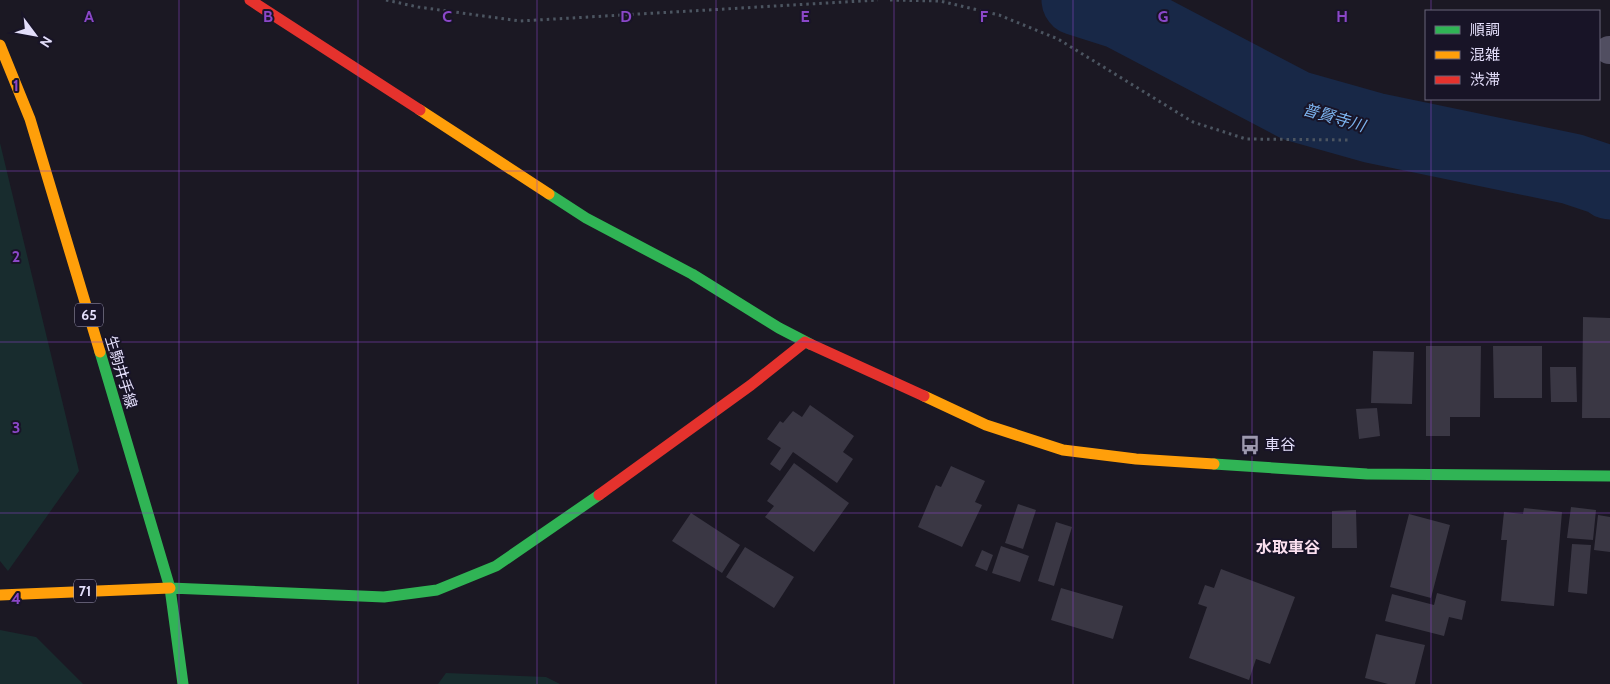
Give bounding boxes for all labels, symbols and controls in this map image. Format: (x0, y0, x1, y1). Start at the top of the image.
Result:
text: A (84, 7, 94, 26)
text: B (263, 7, 273, 26)
text: C (442, 7, 452, 26)
text: D (620, 7, 632, 26)
text: E (800, 7, 810, 26)
text: F (980, 7, 989, 26)
text: G (1158, 7, 1168, 26)
text: H (1336, 7, 1348, 26)
north arrow (10, 10, 60, 60)
legend (1425, 10, 1600, 100)
text: 順調 (1470, 21, 1500, 39)
text: N (36, 33, 56, 51)
text: 混雑 (1470, 46, 1500, 64)
text: 渋滞 (1470, 71, 1500, 89)
text: 1 (13, 76, 19, 95)
water label: 普賢寺川 (1300, 100, 1369, 136)
text: 2 (12, 247, 20, 266)
road number: 65 (75, 304, 103, 326)
street label: 生駒井手線 (101, 333, 141, 411)
text: 3 (12, 418, 20, 437)
bus stop icon: 車谷 (1239, 434, 1261, 456)
place label: 車谷 (1265, 436, 1295, 454)
district label: 水取車谷 (1256, 538, 1320, 557)
road number: 71 (74, 580, 96, 602)
text: 4 (11, 589, 21, 608)

